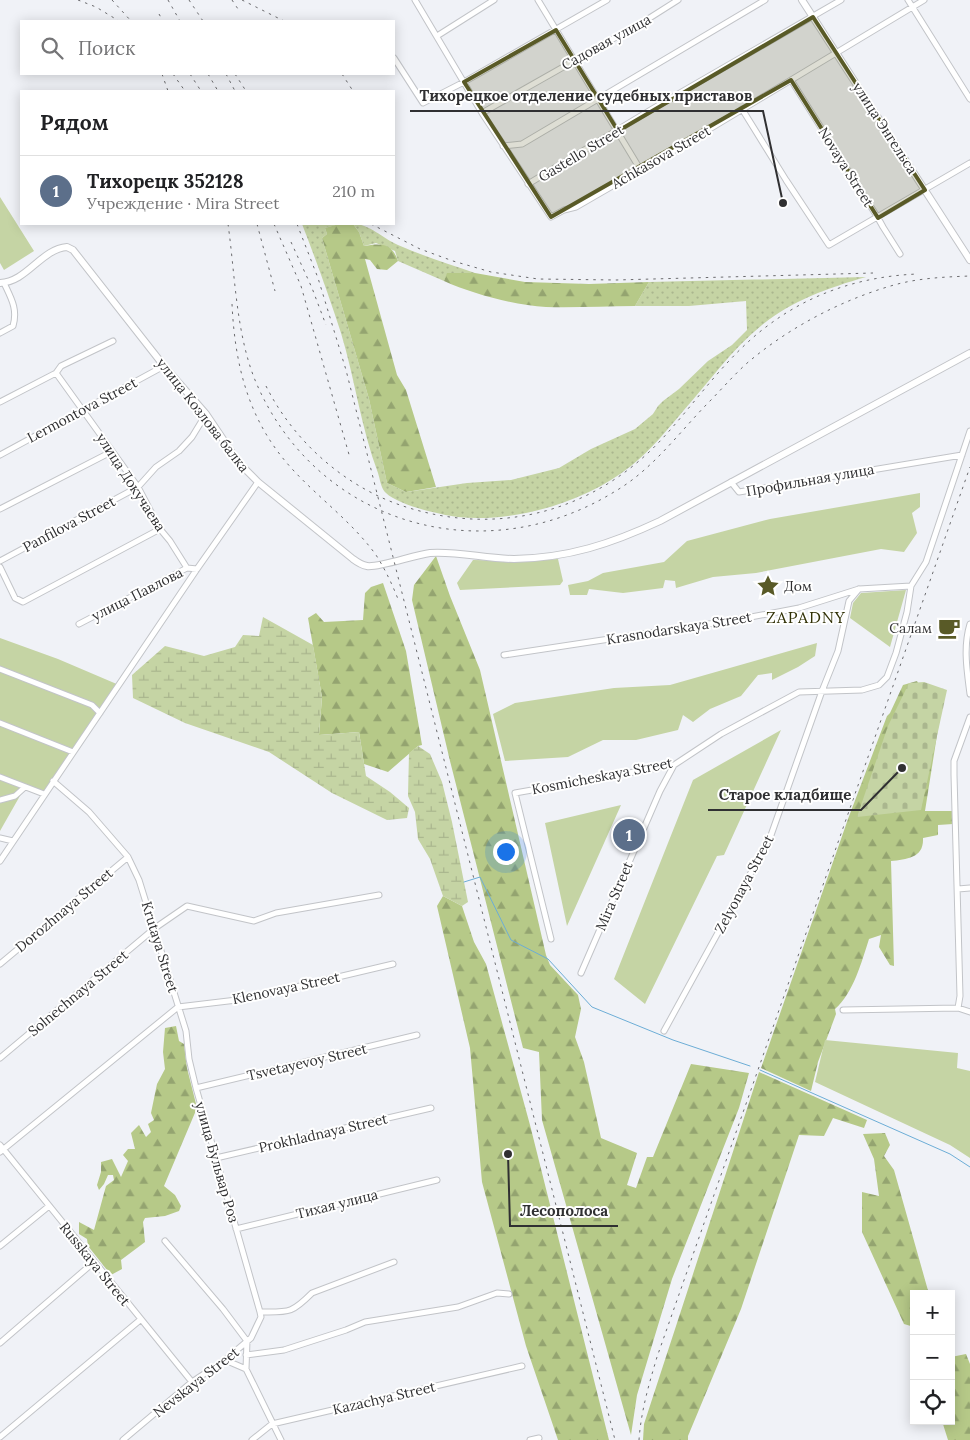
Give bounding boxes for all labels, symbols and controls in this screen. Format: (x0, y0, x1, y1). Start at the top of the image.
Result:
street label: Садовая улица (558, 10, 654, 74)
search box (20, 20, 395, 75)
icon: search (38, 34, 66, 62)
text: Поиск (78, 36, 135, 60)
street label: улица Энгельса (849, 79, 921, 177)
callout: Тихорецкое отделение судебных приставов (410, 81, 763, 111)
text: Тихорецкое отделение судебных приставов (420, 86, 753, 105)
text: Рядом (40, 109, 109, 136)
street label: Gastello Street (535, 120, 628, 186)
street label: Achkasova Street (607, 121, 714, 193)
street label: Novaya Street (814, 124, 878, 211)
text: Тихорецк 352128 (87, 169, 244, 193)
text: 1 (53, 181, 59, 201)
text: 210 m (332, 181, 375, 201)
text: Учреждение · Mira Street (87, 193, 279, 213)
street label: улица Козлова балка (153, 354, 253, 476)
street label: Lermontova Street (24, 373, 141, 447)
street label: улица Докучаева (92, 429, 170, 535)
street label: Профильная улица (745, 460, 875, 500)
street label: Panfilova Street (20, 492, 119, 556)
street label: улица Павлова (88, 563, 186, 625)
place icon: Дом (755, 573, 781, 599)
place label: Дом (784, 577, 812, 595)
district label: ZAPADNY (766, 607, 846, 627)
street label: Krasnodarskaya Street (605, 608, 753, 648)
cafe icon: Салам (936, 615, 962, 641)
place label: Салам (889, 619, 932, 637)
street label: Kosmicheskaya Street (530, 753, 674, 798)
callout: Старое кладбище (708, 780, 861, 810)
text: Старое кладбище (719, 785, 851, 804)
pin: 1 (613, 816, 645, 854)
street label: Zelyonaya Street (710, 831, 778, 936)
your location (493, 839, 519, 865)
street label: Mira Street (591, 858, 637, 933)
street label: Dorozhnaya Street (12, 864, 117, 956)
street label: Krutaya Street (138, 899, 183, 995)
street label: Solnechnaya Street (24, 945, 132, 1040)
street label: Klenovaya Street (231, 968, 342, 1008)
street label: Tsvetayevoy Street (245, 1039, 369, 1085)
street label: улица Бульвар Роз (191, 1099, 243, 1225)
street label: Prokhladnaya Street (257, 1109, 390, 1157)
street label: Тихая улица (294, 1185, 380, 1223)
callout: Лесополоса (510, 1196, 618, 1226)
text: Лесополоса (520, 1201, 608, 1220)
street label: Russkaya Street (56, 1218, 135, 1310)
map controls (910, 1290, 955, 1425)
button: + (910, 1290, 955, 1335)
button: − (910, 1335, 955, 1380)
street label: Nevskaya Street (149, 1342, 243, 1421)
street label: Kazachya Street (331, 1377, 438, 1419)
button: locate (910, 1380, 955, 1425)

